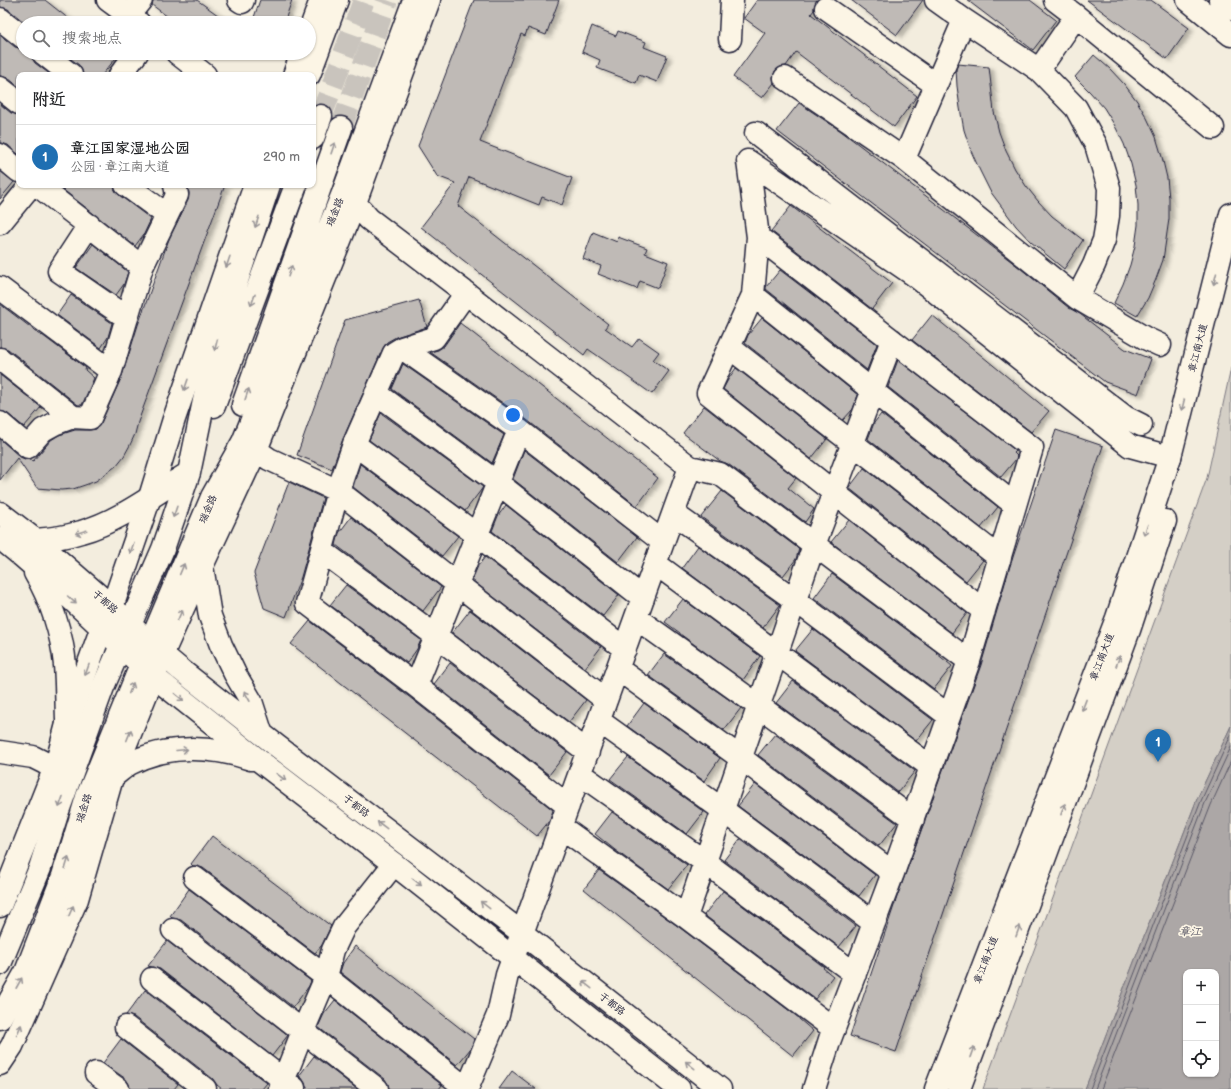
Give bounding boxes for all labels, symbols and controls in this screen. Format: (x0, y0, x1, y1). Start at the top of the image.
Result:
search box (16, 16, 316, 60)
icon: search (30, 27, 52, 49)
text: 搜索地点 (62, 29, 122, 48)
text: 附近 (32, 90, 66, 110)
text: 章江国家湿地公园 (70, 139, 190, 158)
one-way arrow (330, 143, 338, 155)
text: 1 (42, 149, 48, 165)
text: 290 m (263, 149, 300, 165)
text: 公园 · 章江南大道 (70, 159, 169, 175)
street label: 瑞金路 (324, 196, 346, 228)
one-way arrow (253, 215, 260, 228)
one-way arrow (224, 255, 232, 267)
one-way arrow (287, 265, 294, 278)
one-way arrow (1211, 272, 1219, 285)
one-way arrow (249, 294, 256, 307)
street label: 章江南大道 (1186, 322, 1210, 374)
one-way arrow (212, 339, 219, 352)
one-way arrow (182, 378, 189, 391)
one-way arrow (243, 388, 251, 400)
one-way arrow (1179, 398, 1187, 411)
your location (503, 405, 523, 425)
street label: 瑞金路 (196, 493, 220, 525)
one-way arrow (171, 506, 179, 518)
one-way arrow (1142, 523, 1149, 536)
one-way arrow (75, 529, 88, 536)
one-way arrow (128, 541, 135, 554)
one-way arrow (179, 563, 186, 575)
street label: 于都路 (90, 588, 120, 616)
one-way arrow (67, 596, 77, 605)
one-way arrow (177, 609, 184, 621)
street label: 章江南大道 (1087, 632, 1117, 682)
one-way arrow (1115, 654, 1122, 667)
one-way arrow (82, 663, 90, 675)
one-way arrow (128, 683, 135, 695)
one-way arrow (243, 690, 251, 702)
one-way arrow (174, 692, 184, 701)
one-way arrow (1079, 698, 1087, 710)
one-way arrow (126, 729, 134, 741)
pin: 1 (1145, 729, 1171, 762)
one-way arrow (175, 746, 188, 753)
one-way arrow (275, 773, 286, 782)
street label: 瑞金路 (74, 792, 94, 824)
street label: 于都路 (340, 792, 372, 820)
one-way arrow (57, 796, 65, 808)
one-way arrow (1060, 802, 1067, 815)
one-way arrow (376, 821, 387, 830)
one-way arrow (63, 857, 71, 869)
one-way arrow (412, 878, 423, 887)
one-way arrow (479, 900, 490, 909)
one-way arrow (68, 905, 75, 917)
one-way arrow (1014, 925, 1022, 937)
water label: 章江 (1179, 925, 1202, 938)
street label: 章江南大道 (971, 935, 1001, 985)
map controls (1183, 969, 1219, 1077)
button: + (1183, 969, 1219, 1005)
one-way arrow (16, 978, 23, 990)
one-way arrow (582, 980, 593, 989)
street label: 于都路 (596, 990, 628, 1018)
button: − (1183, 1005, 1219, 1041)
one-way arrow (16, 1025, 23, 1037)
button: locate (1183, 1041, 1219, 1077)
one-way arrow (969, 1047, 977, 1059)
one-way arrow (684, 1061, 695, 1069)

